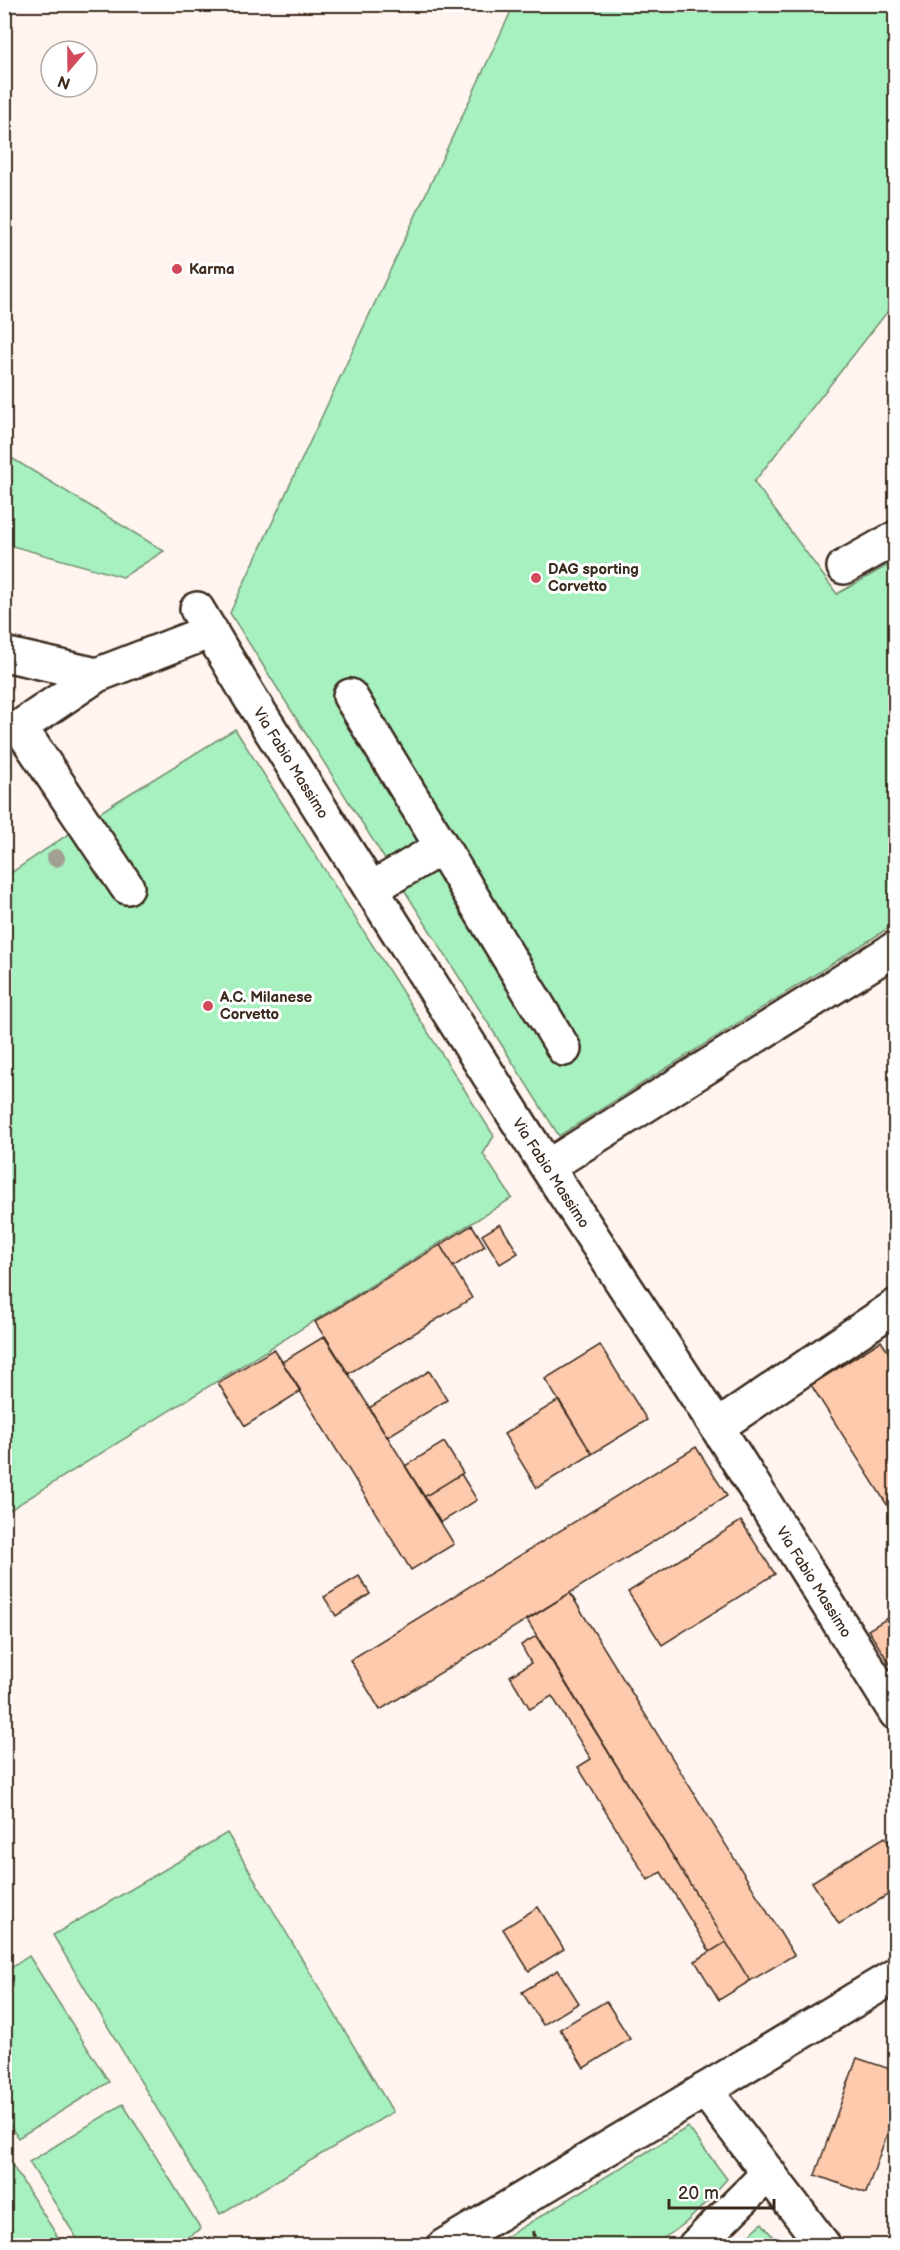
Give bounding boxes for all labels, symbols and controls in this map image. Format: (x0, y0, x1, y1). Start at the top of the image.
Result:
north arrow (39, 39, 99, 99)
text: N (55, 71, 73, 93)
place label: Karma (189, 260, 235, 279)
marker: Karma (170, 262, 184, 276)
place label: DAG sporting Corvetto (548, 560, 639, 596)
marker: DAG sporting Corvetto (529, 571, 543, 585)
street label: Via Fabio Massimo (249, 704, 332, 822)
place label: A.C. Milanese Corvetto (219, 988, 313, 1024)
marker: A.C. Milanese Corvetto (201, 999, 215, 1013)
street label: Via Fabio Massimo (508, 1115, 593, 1232)
street label: Via Fabio Massimo (772, 1523, 855, 1641)
scale bar (669, 2172, 774, 2210)
text: 20 m (678, 2183, 719, 2204)

